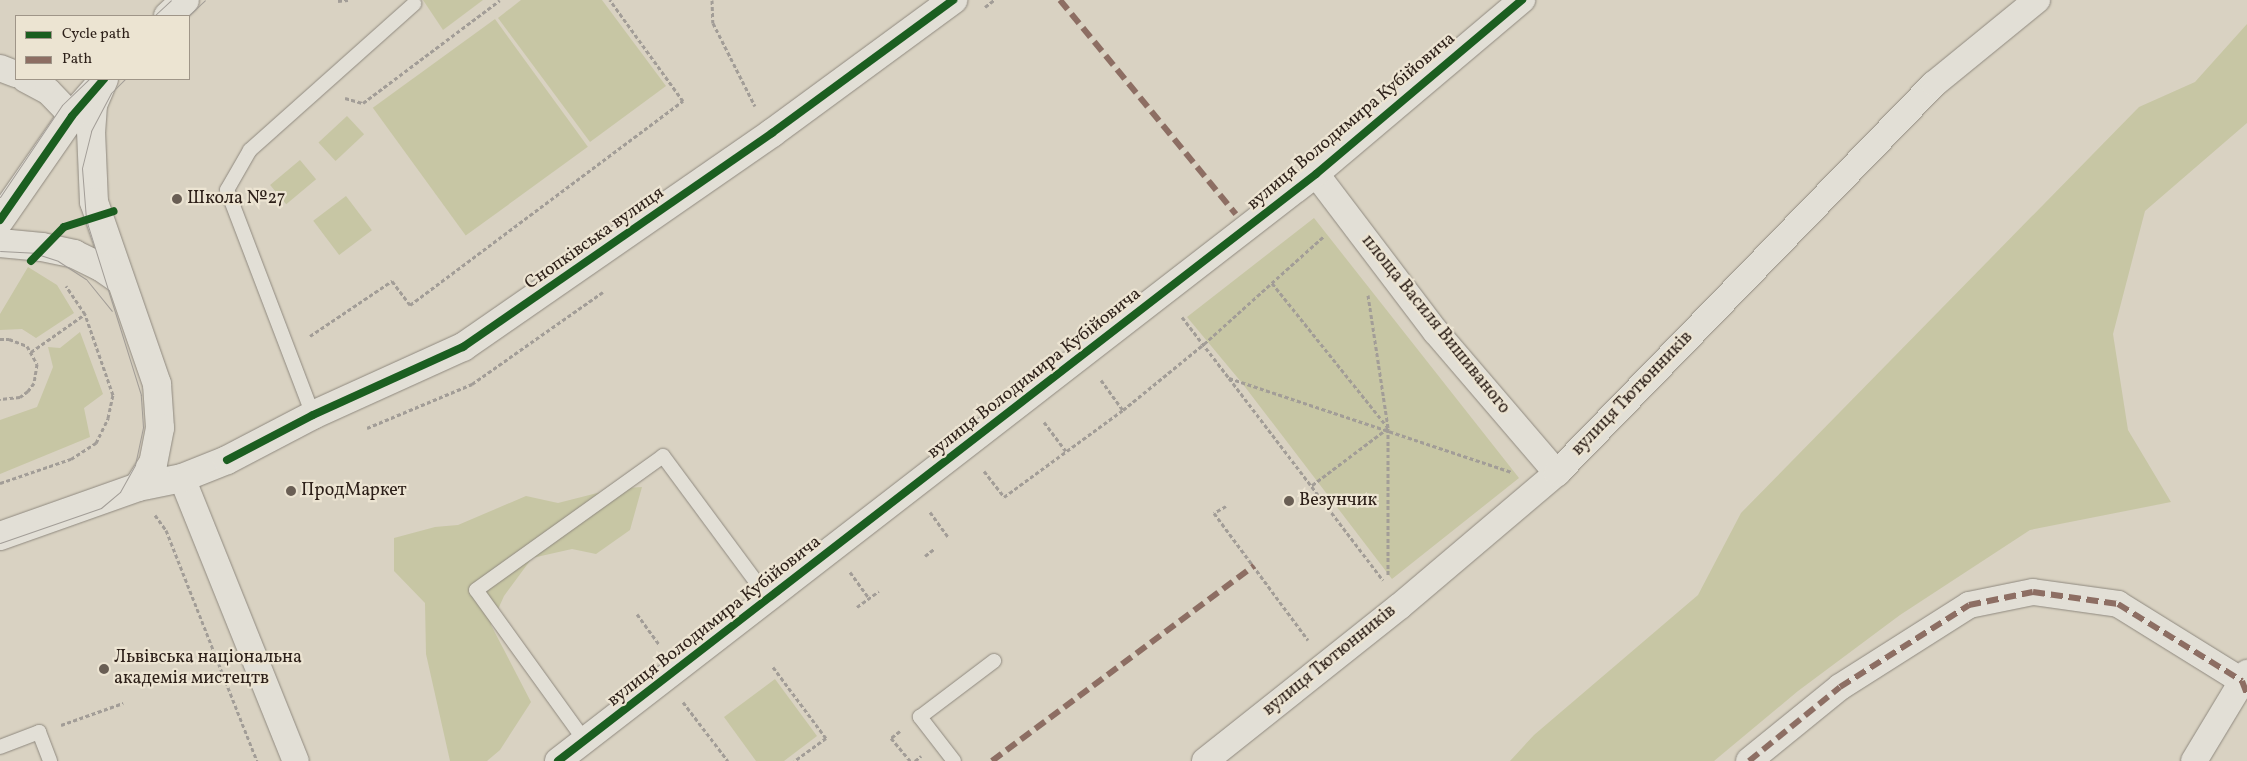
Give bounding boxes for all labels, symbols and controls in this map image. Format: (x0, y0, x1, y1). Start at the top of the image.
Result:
legend (15, 15, 190, 80)
text: Cycle path (62, 24, 130, 45)
street label: вулиця Володимира Кубійовича (1244, 29, 1460, 215)
text: Path (62, 49, 92, 70)
street label: Снопківська вулиця (521, 183, 669, 295)
place label: Школа №27 (187, 188, 285, 210)
marker: Школа №27 (171, 193, 183, 205)
street label: площа Василя Вишиваного (1356, 231, 1514, 419)
street label: вулиця Володимира Кубійовича (924, 284, 1146, 464)
street label: вулиця Тютюнників (1568, 327, 1698, 461)
place label: ПродМаркет (301, 480, 407, 502)
marker: ПродМаркет (285, 485, 297, 497)
place label: Везунчик (1299, 490, 1377, 512)
marker: Везунчик (1283, 495, 1295, 507)
street label: вулиця Володимира Кубійовича (604, 532, 826, 712)
street label: вулиця Тютюнників (1259, 601, 1401, 721)
place label: Львівська національна академія мистецтв (114, 648, 302, 691)
marker: Львівська національна академія мистецтв (98, 663, 110, 675)

